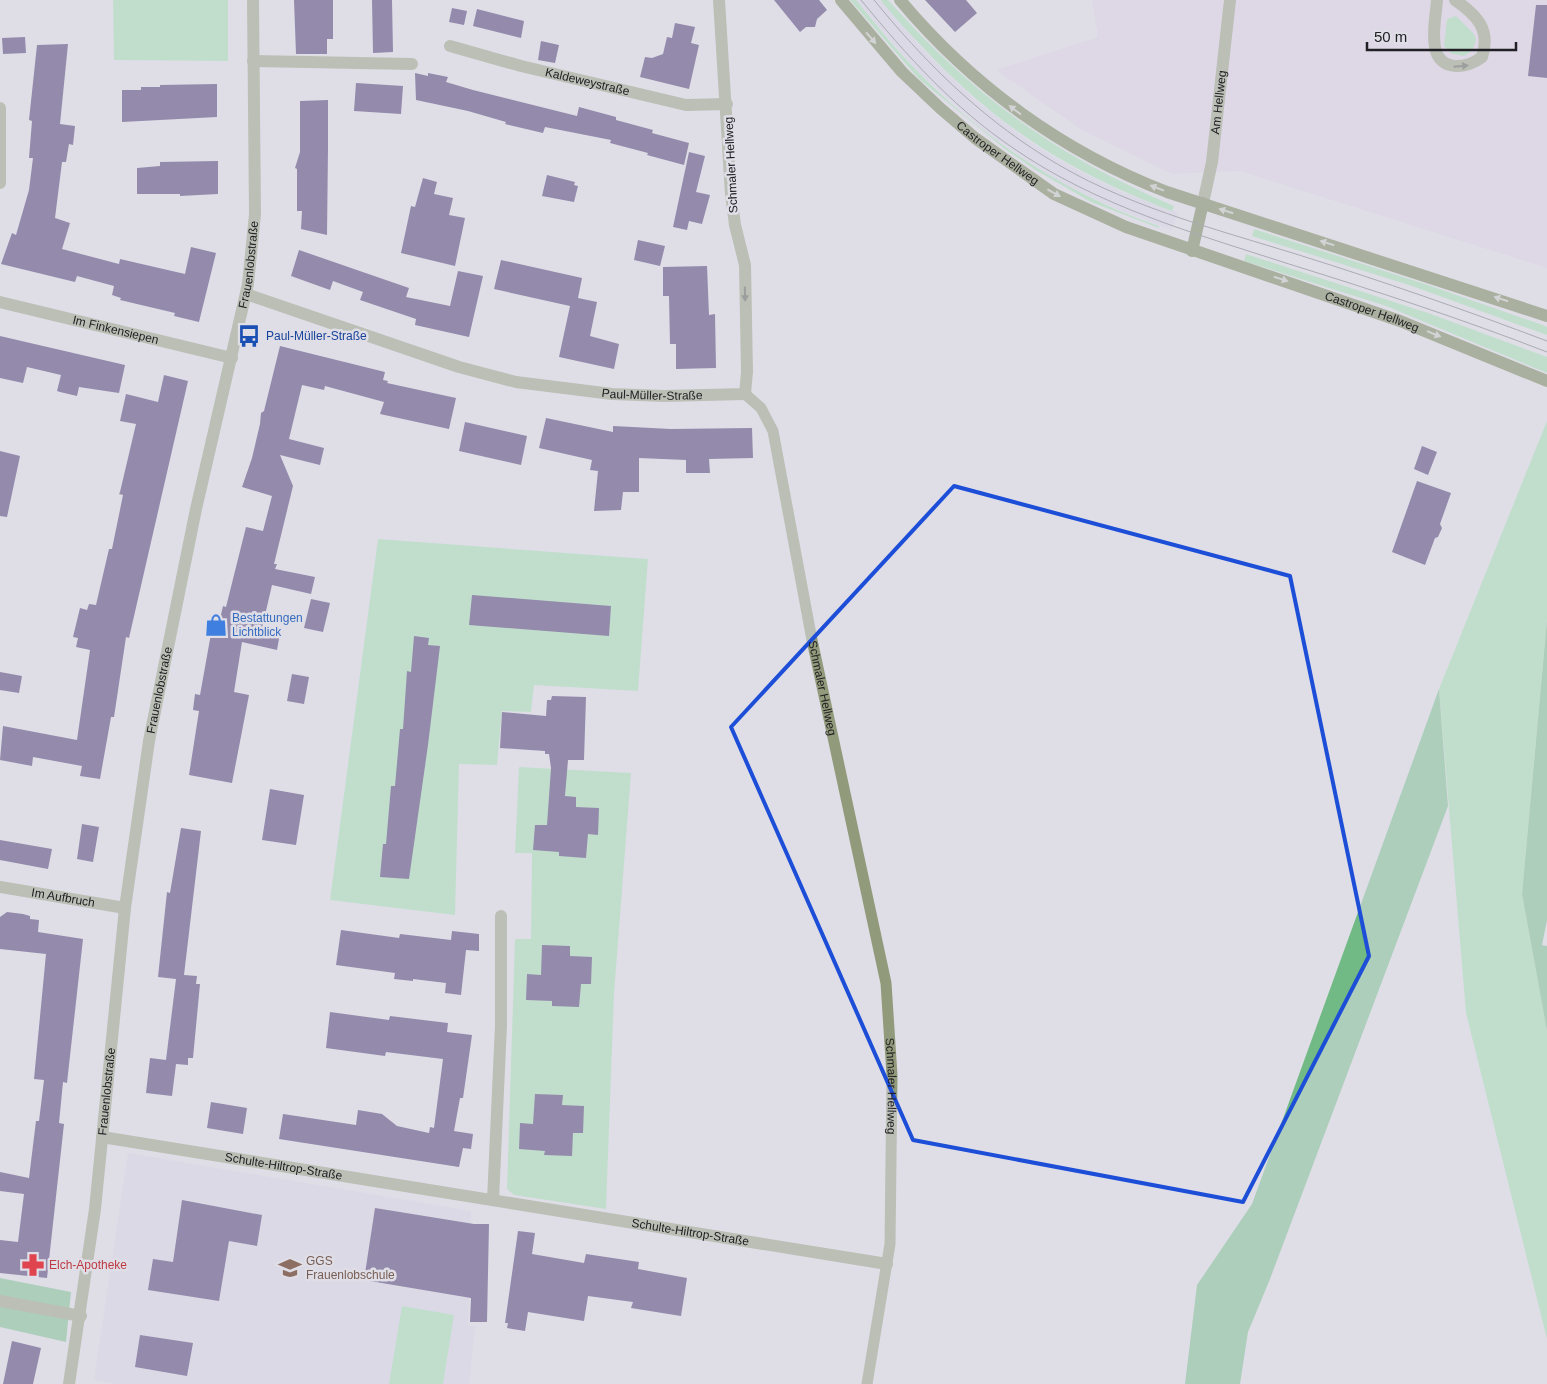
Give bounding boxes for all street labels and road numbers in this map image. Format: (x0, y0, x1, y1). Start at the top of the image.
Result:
street label: Kaldeweystraße (544, 65, 631, 98)
street label: Am Hellweg (1208, 70, 1229, 135)
street label: Schmaler Hellweg (721, 116, 741, 214)
street label: Castroper Hellweg (954, 118, 1042, 188)
street label: Frauenlobstraße (236, 220, 261, 310)
street label: Castroper Hellweg (1323, 289, 1421, 335)
street label: Im Finkensiepen (71, 313, 160, 347)
street label: Paul-Müller-Straße (601, 386, 703, 403)
street label: Schmaler Hellweg (805, 639, 839, 737)
street label: Frauenlobstraße (144, 645, 175, 735)
street label: Im Aufbruch (30, 885, 96, 910)
street label: Schmaler Hellweg (883, 1037, 899, 1135)
street label: Frauenlobstraße (95, 1047, 118, 1136)
street label: Schulte-Hiltrop-Straße (224, 1150, 344, 1183)
street label: Schulte-Hiltrop-Straße (631, 1216, 750, 1249)

